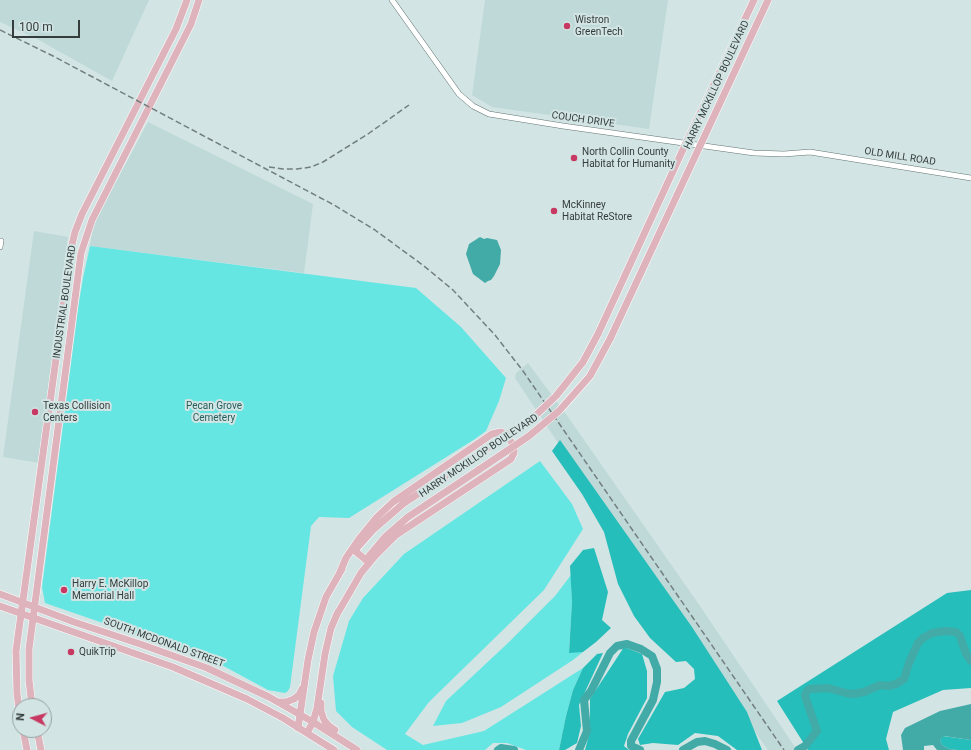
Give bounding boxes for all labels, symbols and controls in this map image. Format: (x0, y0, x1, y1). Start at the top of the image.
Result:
scale bar (14, 12, 82, 38)
place label: Wistron GreenTech (575, 14, 623, 38)
street label: HARRY MCKILLOP BOULEVARD (682, 19, 752, 151)
text: 100 m (19, 20, 53, 34)
marker: Wistron GreenTech (562, 21, 572, 31)
street label: COUCH DRIVE (551, 110, 615, 130)
street label: OLD MILL ROAD (863, 145, 937, 169)
place label: North Collin County Habitat for Humanity (582, 146, 675, 170)
marker: North Collin County Habitat for Humanity (569, 153, 579, 163)
place label: McKinney Habitat ReStore (562, 199, 632, 222)
marker: McKinney Habitat ReStore (549, 206, 559, 216)
street label: INDUSTRIAL BOULEVARD (51, 245, 79, 359)
place label: Texas Collision Centers (43, 400, 110, 424)
park label: Pecan Grove Cemetery (186, 400, 242, 424)
marker: Texas Collision Centers (30, 407, 40, 417)
street label: HARRY MCKILLOP BOULEVARD (417, 412, 541, 500)
place label: Harry E. McKillop Memorial Hall (72, 578, 148, 602)
marker: Harry E. McKillop Memorial Hall (59, 585, 69, 595)
street label: SOUTH MCDONALD STREET (102, 616, 226, 670)
place label: QuikTrip (79, 646, 116, 658)
marker: QuikTrip (66, 647, 76, 657)
north arrow (12, 698, 52, 738)
text: N (14, 712, 27, 721)

